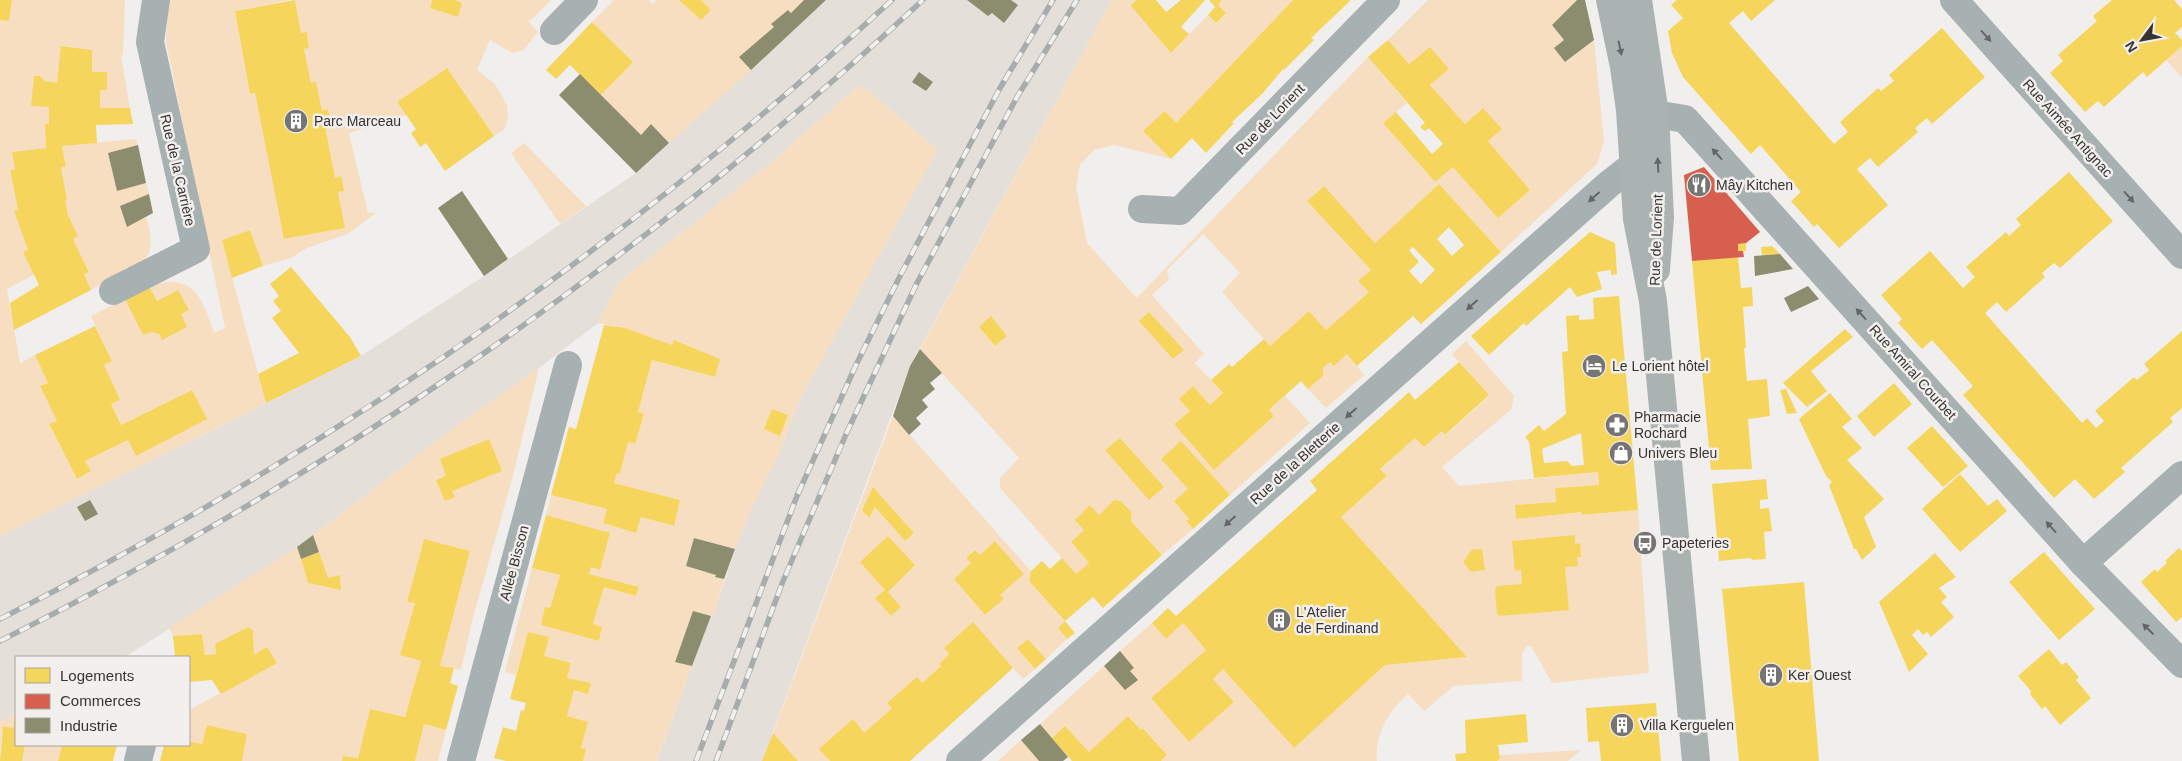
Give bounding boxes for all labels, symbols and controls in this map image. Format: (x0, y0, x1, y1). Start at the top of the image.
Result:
north arrow (2117, 15, 2167, 65)
one-way arrow (1980, 30, 1992, 42)
text: N (2122, 38, 2140, 55)
one-way arrow (1616, 40, 1624, 55)
street label: Rue Aimée Antignac (2020, 76, 2116, 180)
street label: Rue de Lorient (1232, 80, 1308, 158)
building icon: Parc Marceau (283, 108, 309, 134)
street label: Rue de la Carrière (157, 112, 199, 228)
place label: Parc Marceau (314, 113, 401, 129)
one-way arrow (1712, 147, 1723, 160)
one-way arrow (1653, 157, 1661, 173)
restaurant icon: Mây Kitchen (1686, 172, 1712, 198)
place label: Mây Kitchen (1716, 177, 1793, 193)
one-way arrow (2124, 190, 2135, 203)
one-way arrow (1588, 191, 1600, 202)
street label: Rue de Lorient (1646, 194, 1666, 286)
one-way arrow (1467, 299, 1479, 311)
one-way arrow (1855, 308, 1867, 320)
street label: Rue Amiral Courbet (1866, 321, 1960, 423)
hotel icon: Le Lorient hôtel (1581, 353, 1607, 379)
place label: Le Lorient hôtel (1612, 358, 1709, 374)
one-way arrow (1345, 407, 1358, 418)
place label: Pharmacie Rochard (1634, 409, 1701, 441)
pharmacy icon: Pharmacie Rochard (1604, 412, 1630, 438)
street label: Rue de la Bletterie (1247, 418, 1343, 507)
shop icon: Univers Bleu (1608, 440, 1634, 466)
place label: Univers Bleu (1638, 445, 1717, 461)
one-way arrow (1223, 515, 1236, 526)
one-way arrow (2045, 520, 2056, 533)
street label: Allée Bisson (496, 524, 532, 602)
bus stop icon: Papeteries (1632, 530, 1658, 556)
place label: Papeteries (1662, 535, 1729, 551)
place label: L'Atelier de Ferdinand (1296, 604, 1379, 636)
building icon: L'Atelier de Ferdinand (1266, 607, 1292, 633)
one-way arrow (2142, 623, 2154, 635)
legend (15, 656, 190, 746)
building icon: Ker Ouest (1758, 662, 1784, 688)
text: Logements (60, 667, 134, 684)
place label: Ker Ouest (1788, 667, 1851, 683)
text: Commerces (60, 692, 141, 709)
building icon: Villa Kerguelen (1609, 712, 1635, 738)
text: Industrie (60, 717, 118, 734)
place label: Villa Kerguelen (1640, 717, 1734, 733)

